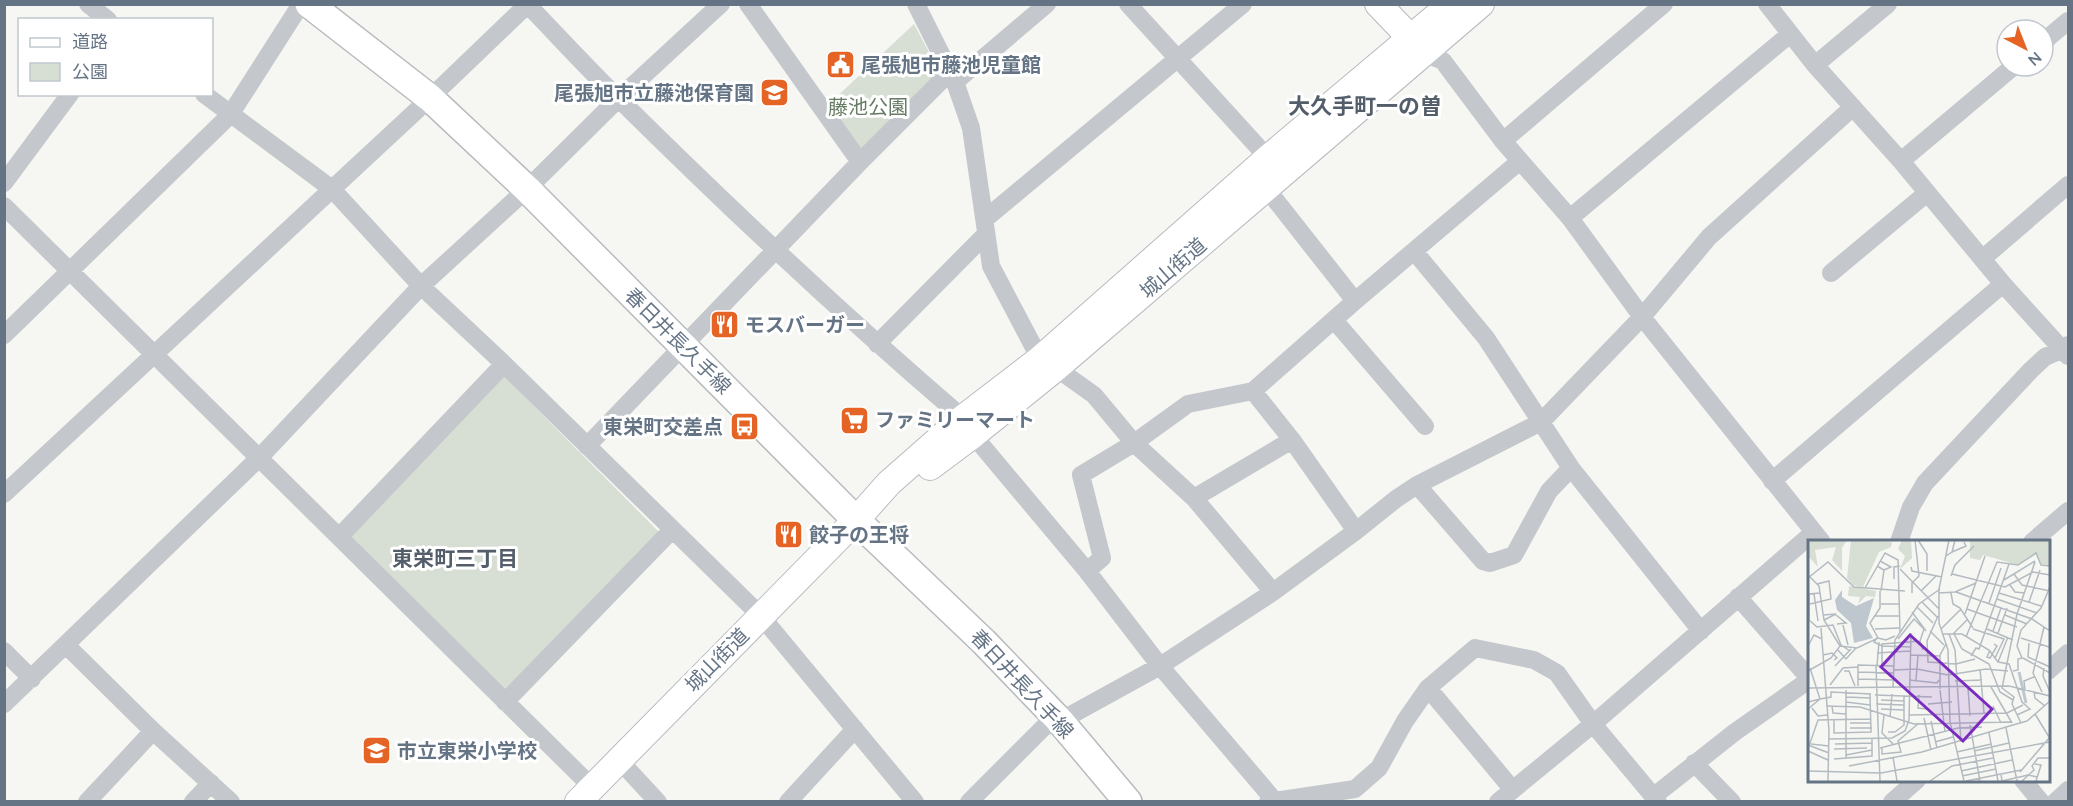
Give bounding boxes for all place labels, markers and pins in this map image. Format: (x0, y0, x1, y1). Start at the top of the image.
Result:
public building icon: 尾張旭市藤池児童館 (824, 49, 856, 81)
place label: 尾張旭市藤池児童館 (861, 52, 1041, 77)
school or university icon: 尾張旭市立藤池保育園 (759, 77, 791, 109)
place label: 尾張旭市立藤池保育園 (554, 80, 754, 105)
restaurant icon: モスバーガー (708, 309, 740, 341)
place label: モスバーガー (745, 312, 865, 337)
supermarket icon: ファミリーマート (838, 404, 870, 436)
place label: ファミリーマート (875, 407, 1035, 432)
bus stop icon: 東栄町交差点 (728, 411, 760, 443)
place label: 東栄町交差点 (603, 414, 723, 439)
restaurant icon: 餃子の王将 (772, 519, 804, 551)
place label: 餃子の王将 (809, 522, 909, 547)
school or university icon: 市立東栄小学校 (360, 735, 392, 767)
place label: 市立東栄小学校 (397, 738, 537, 763)

